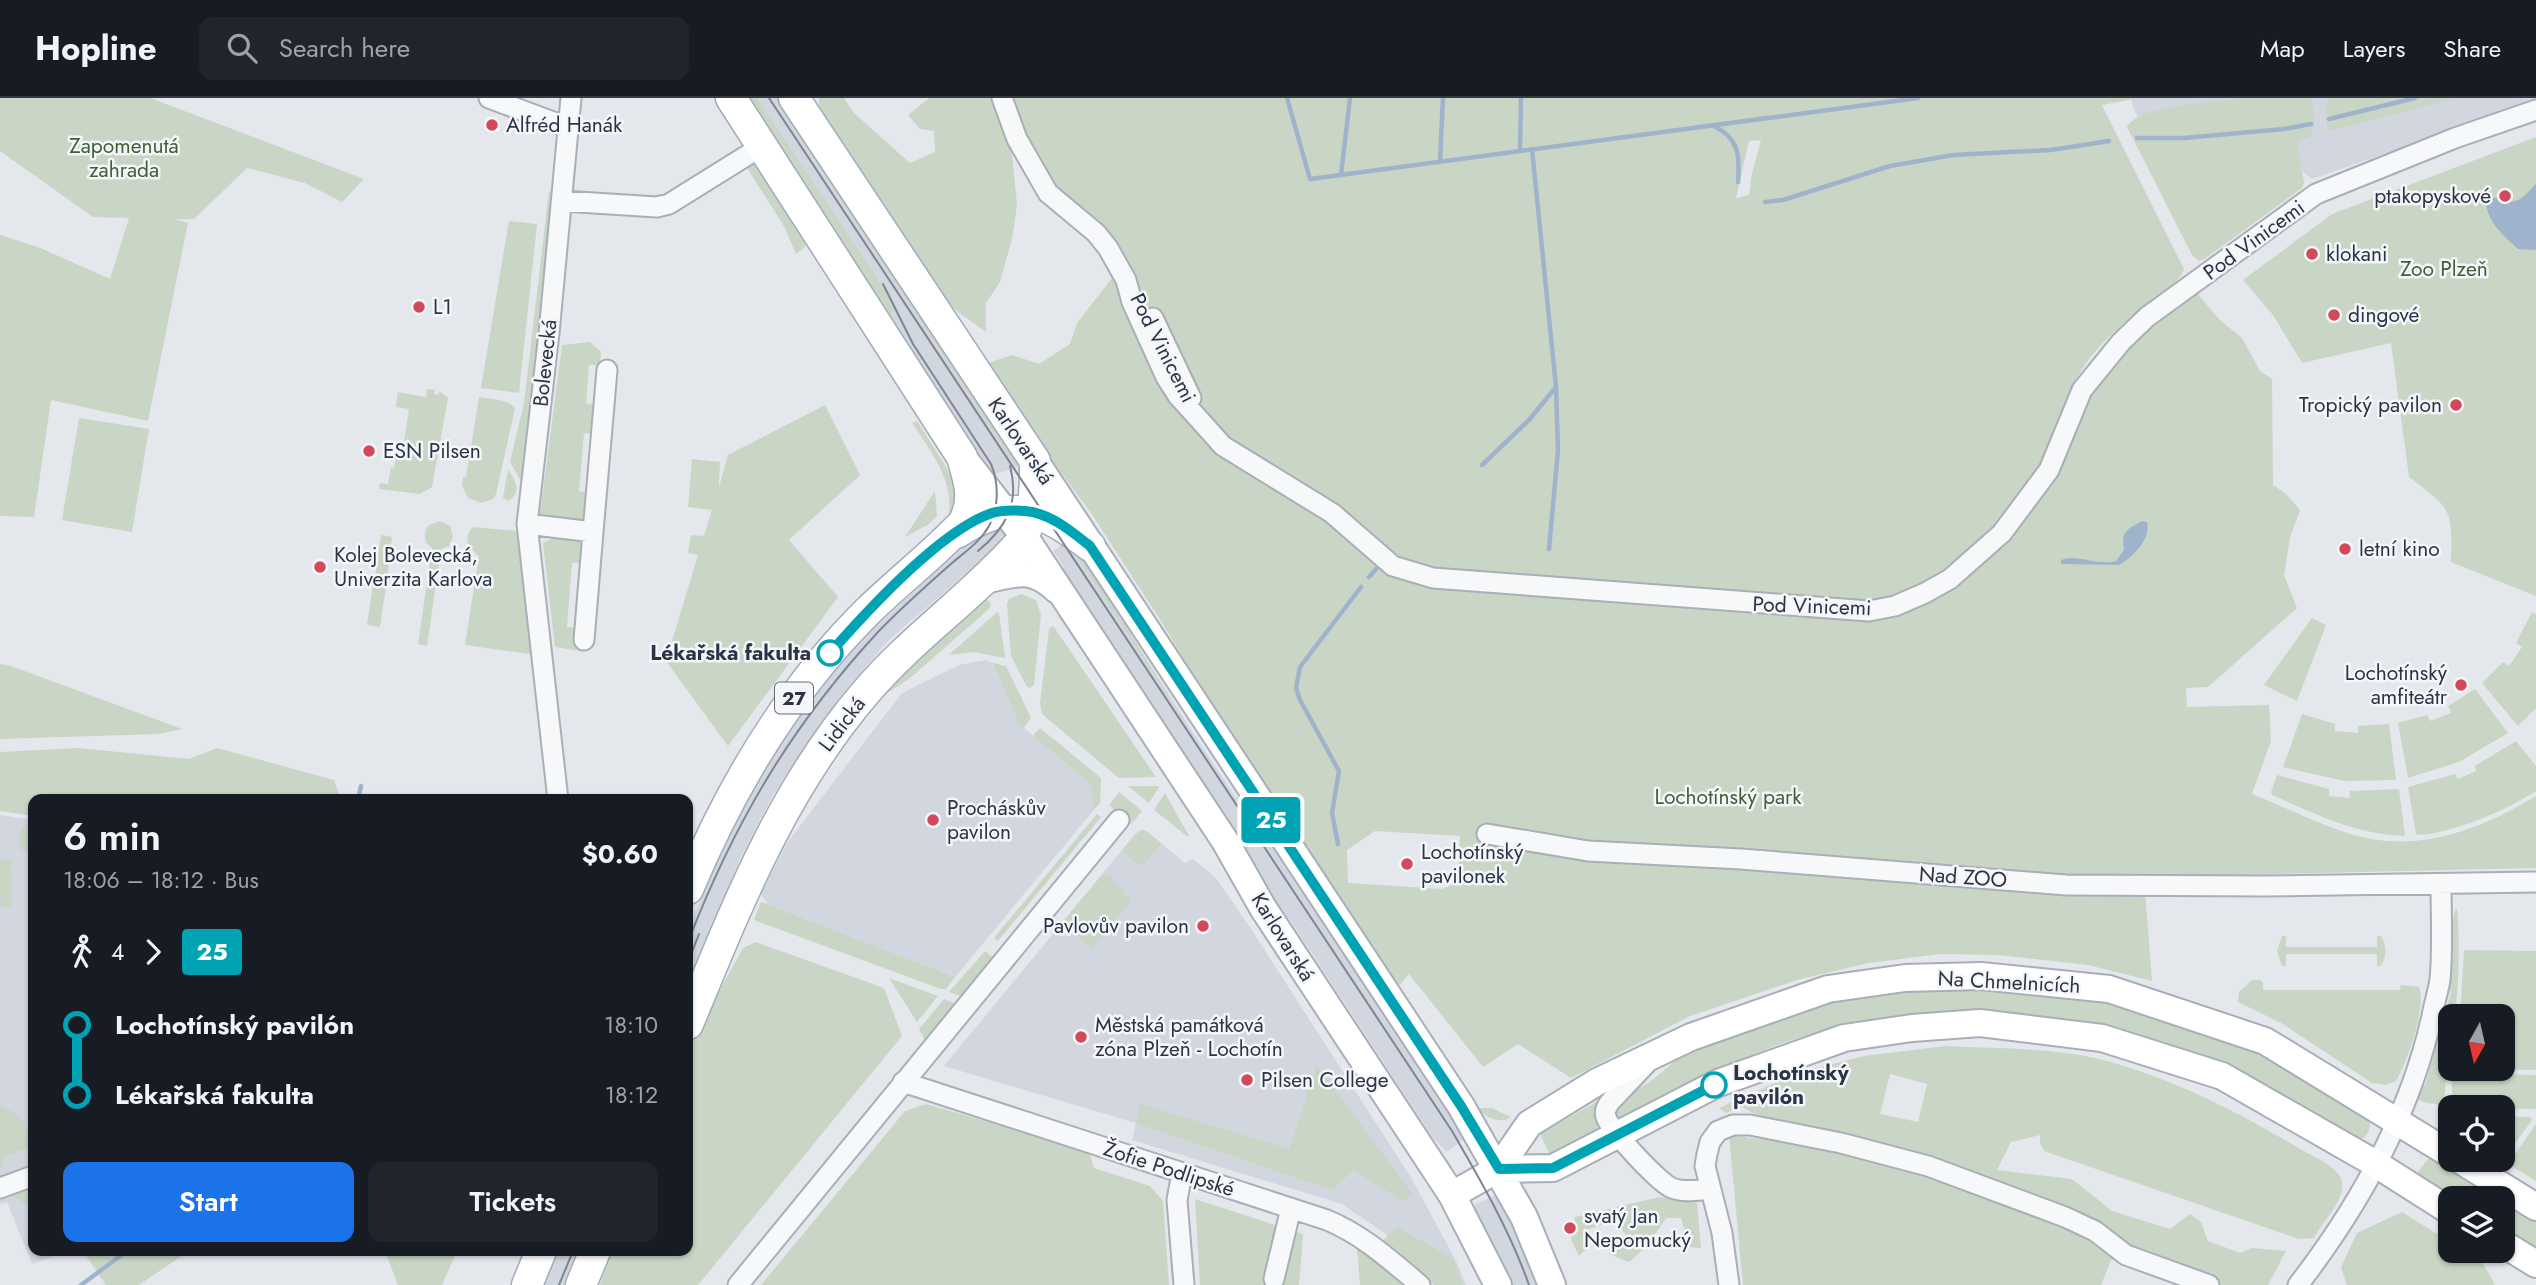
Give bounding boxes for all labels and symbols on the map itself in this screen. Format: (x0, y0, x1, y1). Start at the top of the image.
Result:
place label: Alfréd Hanák (506, 110, 623, 140)
marker: Alfréd Hanák (484, 117, 500, 133)
park label: Zapomenutá zahrada (69, 131, 179, 185)
place label: ptakopyskové (2374, 181, 2491, 211)
marker: ptakopyskové (2497, 188, 2513, 204)
street label: Pod Vinicemi (2197, 193, 2311, 287)
place label: klokani (2326, 239, 2387, 269)
marker: klokani (2304, 246, 2320, 262)
park label: Zoo Plzeň (2400, 254, 2488, 284)
street label: Pod Vinicemi (1123, 288, 1203, 408)
place label: L1 (433, 292, 452, 322)
marker: L1 (411, 299, 427, 315)
place label: dingové (2348, 300, 2420, 330)
marker: dingové (2326, 307, 2342, 323)
street label: Bolevecká (525, 318, 565, 408)
place label: Tropický pavilon (2299, 390, 2442, 420)
street label: Karlovarská (981, 391, 1061, 491)
marker: Tropický pavilon (2448, 397, 2464, 413)
place label: ESN Pilsen (383, 436, 481, 466)
marker: ESN Pilsen (361, 443, 377, 459)
place label: letní kino (2359, 534, 2440, 564)
place label: Kolej Bolevecká, Univerzita Karlova (334, 540, 492, 594)
marker: letní kino (2337, 541, 2353, 557)
marker: Kolej Bolevecká, Univerzita Karlova (312, 559, 328, 575)
street label: Pod Vinicemi (1752, 589, 1872, 623)
place label: Lékařská fakulta (650, 638, 811, 668)
marker: Lékařská fakulta (817, 640, 843, 666)
place label: Lochotínský amfiteátr (2345, 658, 2448, 712)
marker: Lochotínský amfiteátr (2453, 677, 2469, 693)
road number: 27 (775, 682, 813, 713)
street label: Lidická (811, 690, 873, 758)
park label: Lochotínský park (1654, 782, 1802, 812)
place label: Procháskův pavilon (947, 793, 1046, 847)
line badge: 25 (1240, 797, 1302, 843)
marker: Procháskův pavilon (925, 812, 941, 828)
place label: Lochotínský pavilonek (1421, 837, 1524, 891)
marker: Lochotínský pavilonek (1399, 856, 1415, 872)
street label: Nad ZOO (1918, 859, 2008, 895)
street label: Karlovarská (1244, 887, 1322, 987)
place label: Pavlovův pavilon (1043, 911, 1189, 941)
marker: Pavlovův pavilon (1195, 918, 1211, 934)
street label: Na Chmelnicích (1937, 963, 2081, 1001)
north arrow (2438, 1004, 2515, 1082)
place label: Městská památková zóna Plzeň - Lochotín (1095, 1010, 1283, 1064)
marker: Městská památková zóna Plzeň - Lochotín (1073, 1029, 1089, 1045)
place label: Lochotínský pavilón (1733, 1058, 1850, 1112)
place label: Pilsen College (1261, 1065, 1389, 1095)
marker: Pilsen College (1239, 1072, 1255, 1088)
marker: Lochotínský pavilón (1701, 1072, 1727, 1098)
street label: Žofie Podlipské (1100, 1134, 1239, 1204)
place label: svatý Jan Nepomucký (1584, 1201, 1692, 1255)
marker: svatý Jan Nepomucký (1562, 1220, 1578, 1236)

